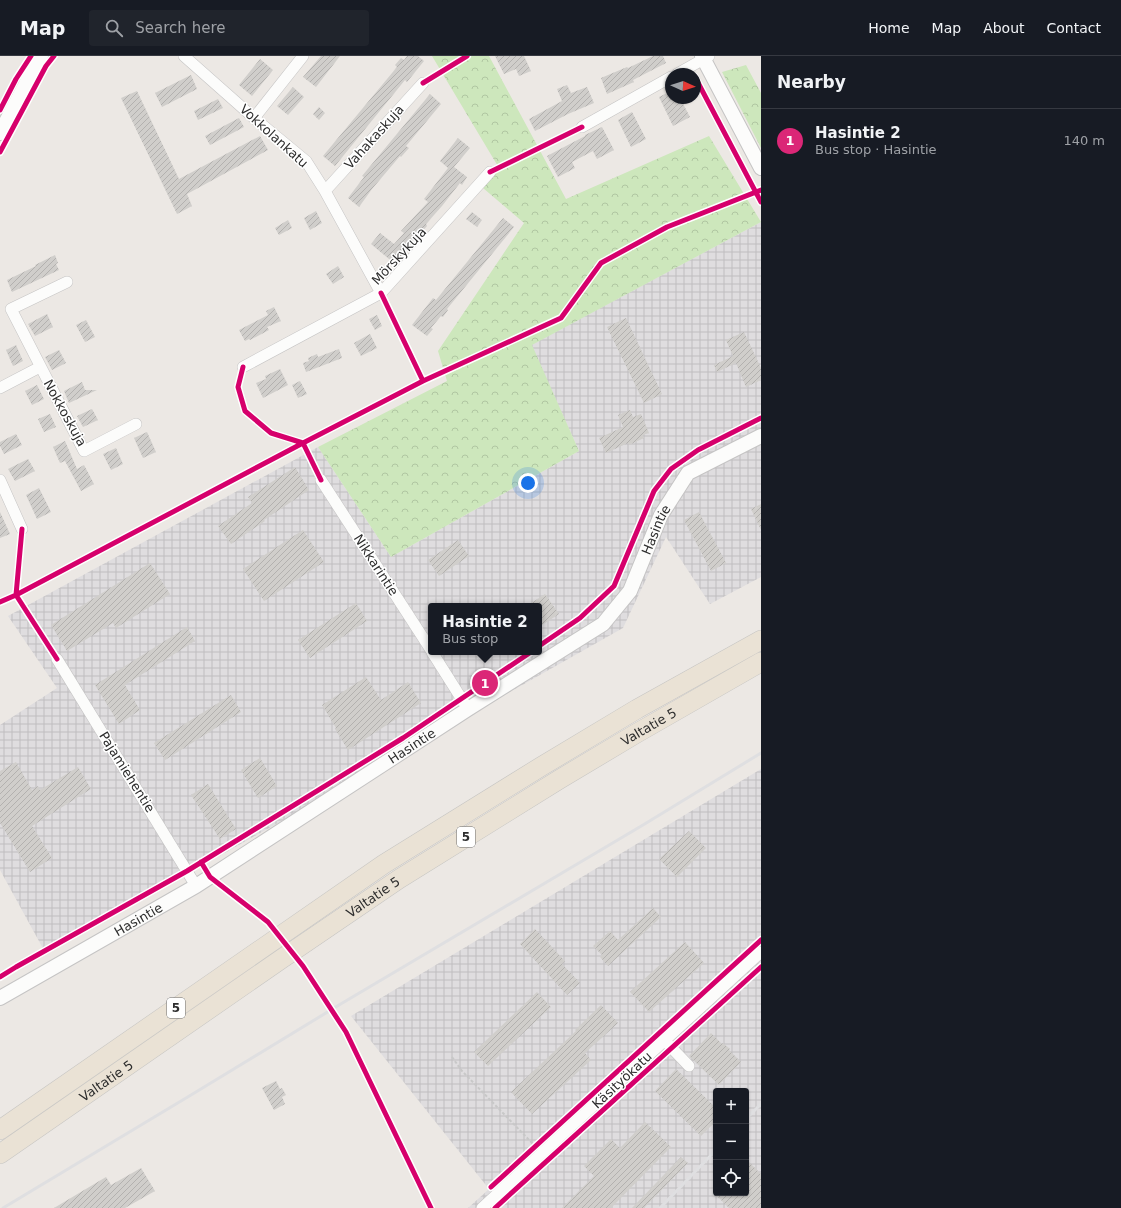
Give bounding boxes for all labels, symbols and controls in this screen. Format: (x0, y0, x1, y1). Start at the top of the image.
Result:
search box (89, 10, 369, 46)
text: Map (20, 17, 65, 39)
icon: search (103, 17, 125, 39)
text: Search here (135, 19, 225, 37)
text: Home (868, 20, 910, 36)
text: Map (932, 20, 961, 36)
text: About (983, 20, 1025, 36)
text: Contact (1047, 20, 1101, 36)
north arrow (665, 68, 701, 104)
text: Nearby (777, 72, 846, 92)
street label: Vokkolankatu (237, 101, 311, 171)
street label: Vahakaskuja (341, 102, 407, 172)
text: Hasintie 2 (815, 124, 901, 142)
text: 1 (785, 133, 795, 148)
text: 140 m (1063, 133, 1105, 148)
text: Bus stop · Hasintie (815, 142, 937, 157)
street label: Mörskykuja (369, 224, 429, 288)
street label: Nokkoskuja (41, 377, 89, 449)
your location (518, 473, 538, 493)
street label: Hasintie (638, 502, 673, 557)
street label: Nikkarintie (351, 532, 401, 598)
popup (428, 603, 542, 655)
text: Hasintie 2 (442, 613, 528, 631)
text: Bus stop (442, 631, 498, 646)
pin: 1 (472, 668, 498, 698)
street label: Valtatie 5 (618, 705, 679, 749)
street label: Hasintie (385, 725, 438, 766)
street label: Pajamiehentie (96, 729, 158, 815)
road number: 5 (457, 827, 475, 847)
street label: Valtatie 5 (343, 873, 403, 920)
street label: Hasintie (111, 899, 165, 939)
road number: 5 (167, 998, 185, 1018)
street label: Käsityökatu (589, 1049, 655, 1111)
street label: Valtatie 5 (76, 1057, 136, 1104)
map controls (713, 1088, 749, 1196)
button: + (713, 1088, 749, 1124)
button: − (713, 1124, 749, 1160)
button: locate (713, 1160, 749, 1196)

